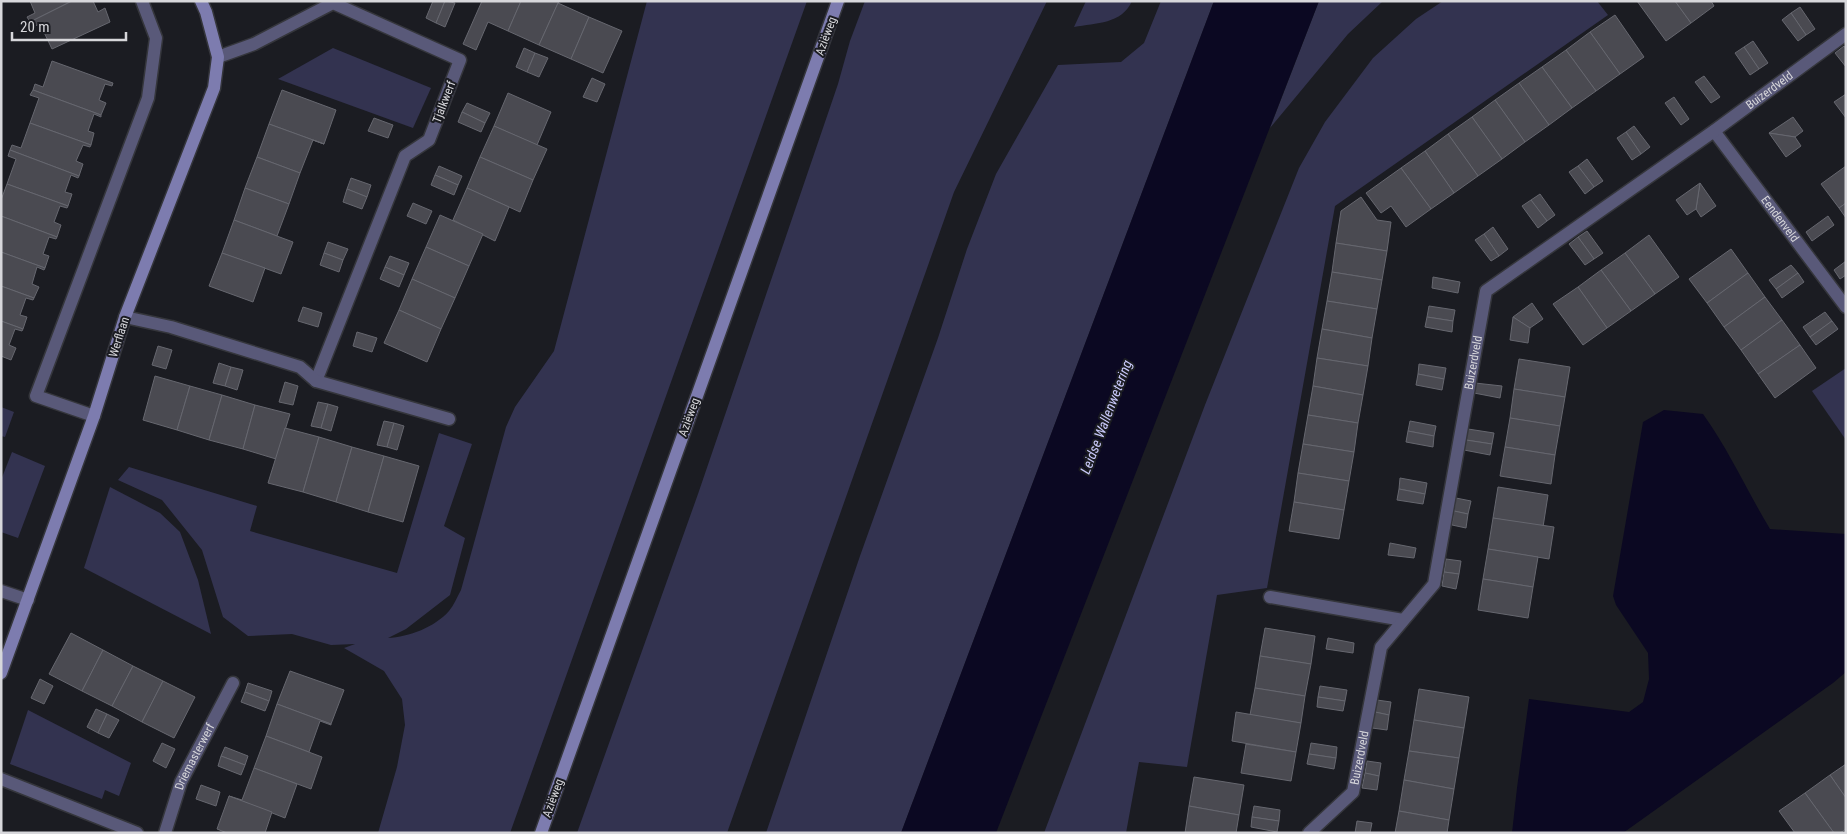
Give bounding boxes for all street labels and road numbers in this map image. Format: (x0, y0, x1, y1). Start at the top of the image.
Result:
street label: Aziëweg (813, 15, 839, 57)
street label: Buizerdveld (1743, 68, 1796, 112)
street label: Tjalkwerf (430, 79, 458, 125)
street label: Eendenveld (1758, 193, 1802, 245)
street label: Werflaan (106, 315, 132, 359)
street label: Buizerdveld (1462, 334, 1485, 391)
street label: Aziëweg (676, 396, 702, 438)
street label: Driemasterwerf (172, 721, 218, 792)
street label: Buizerdveld (1348, 729, 1372, 786)
street label: Aziëweg (540, 777, 566, 819)

